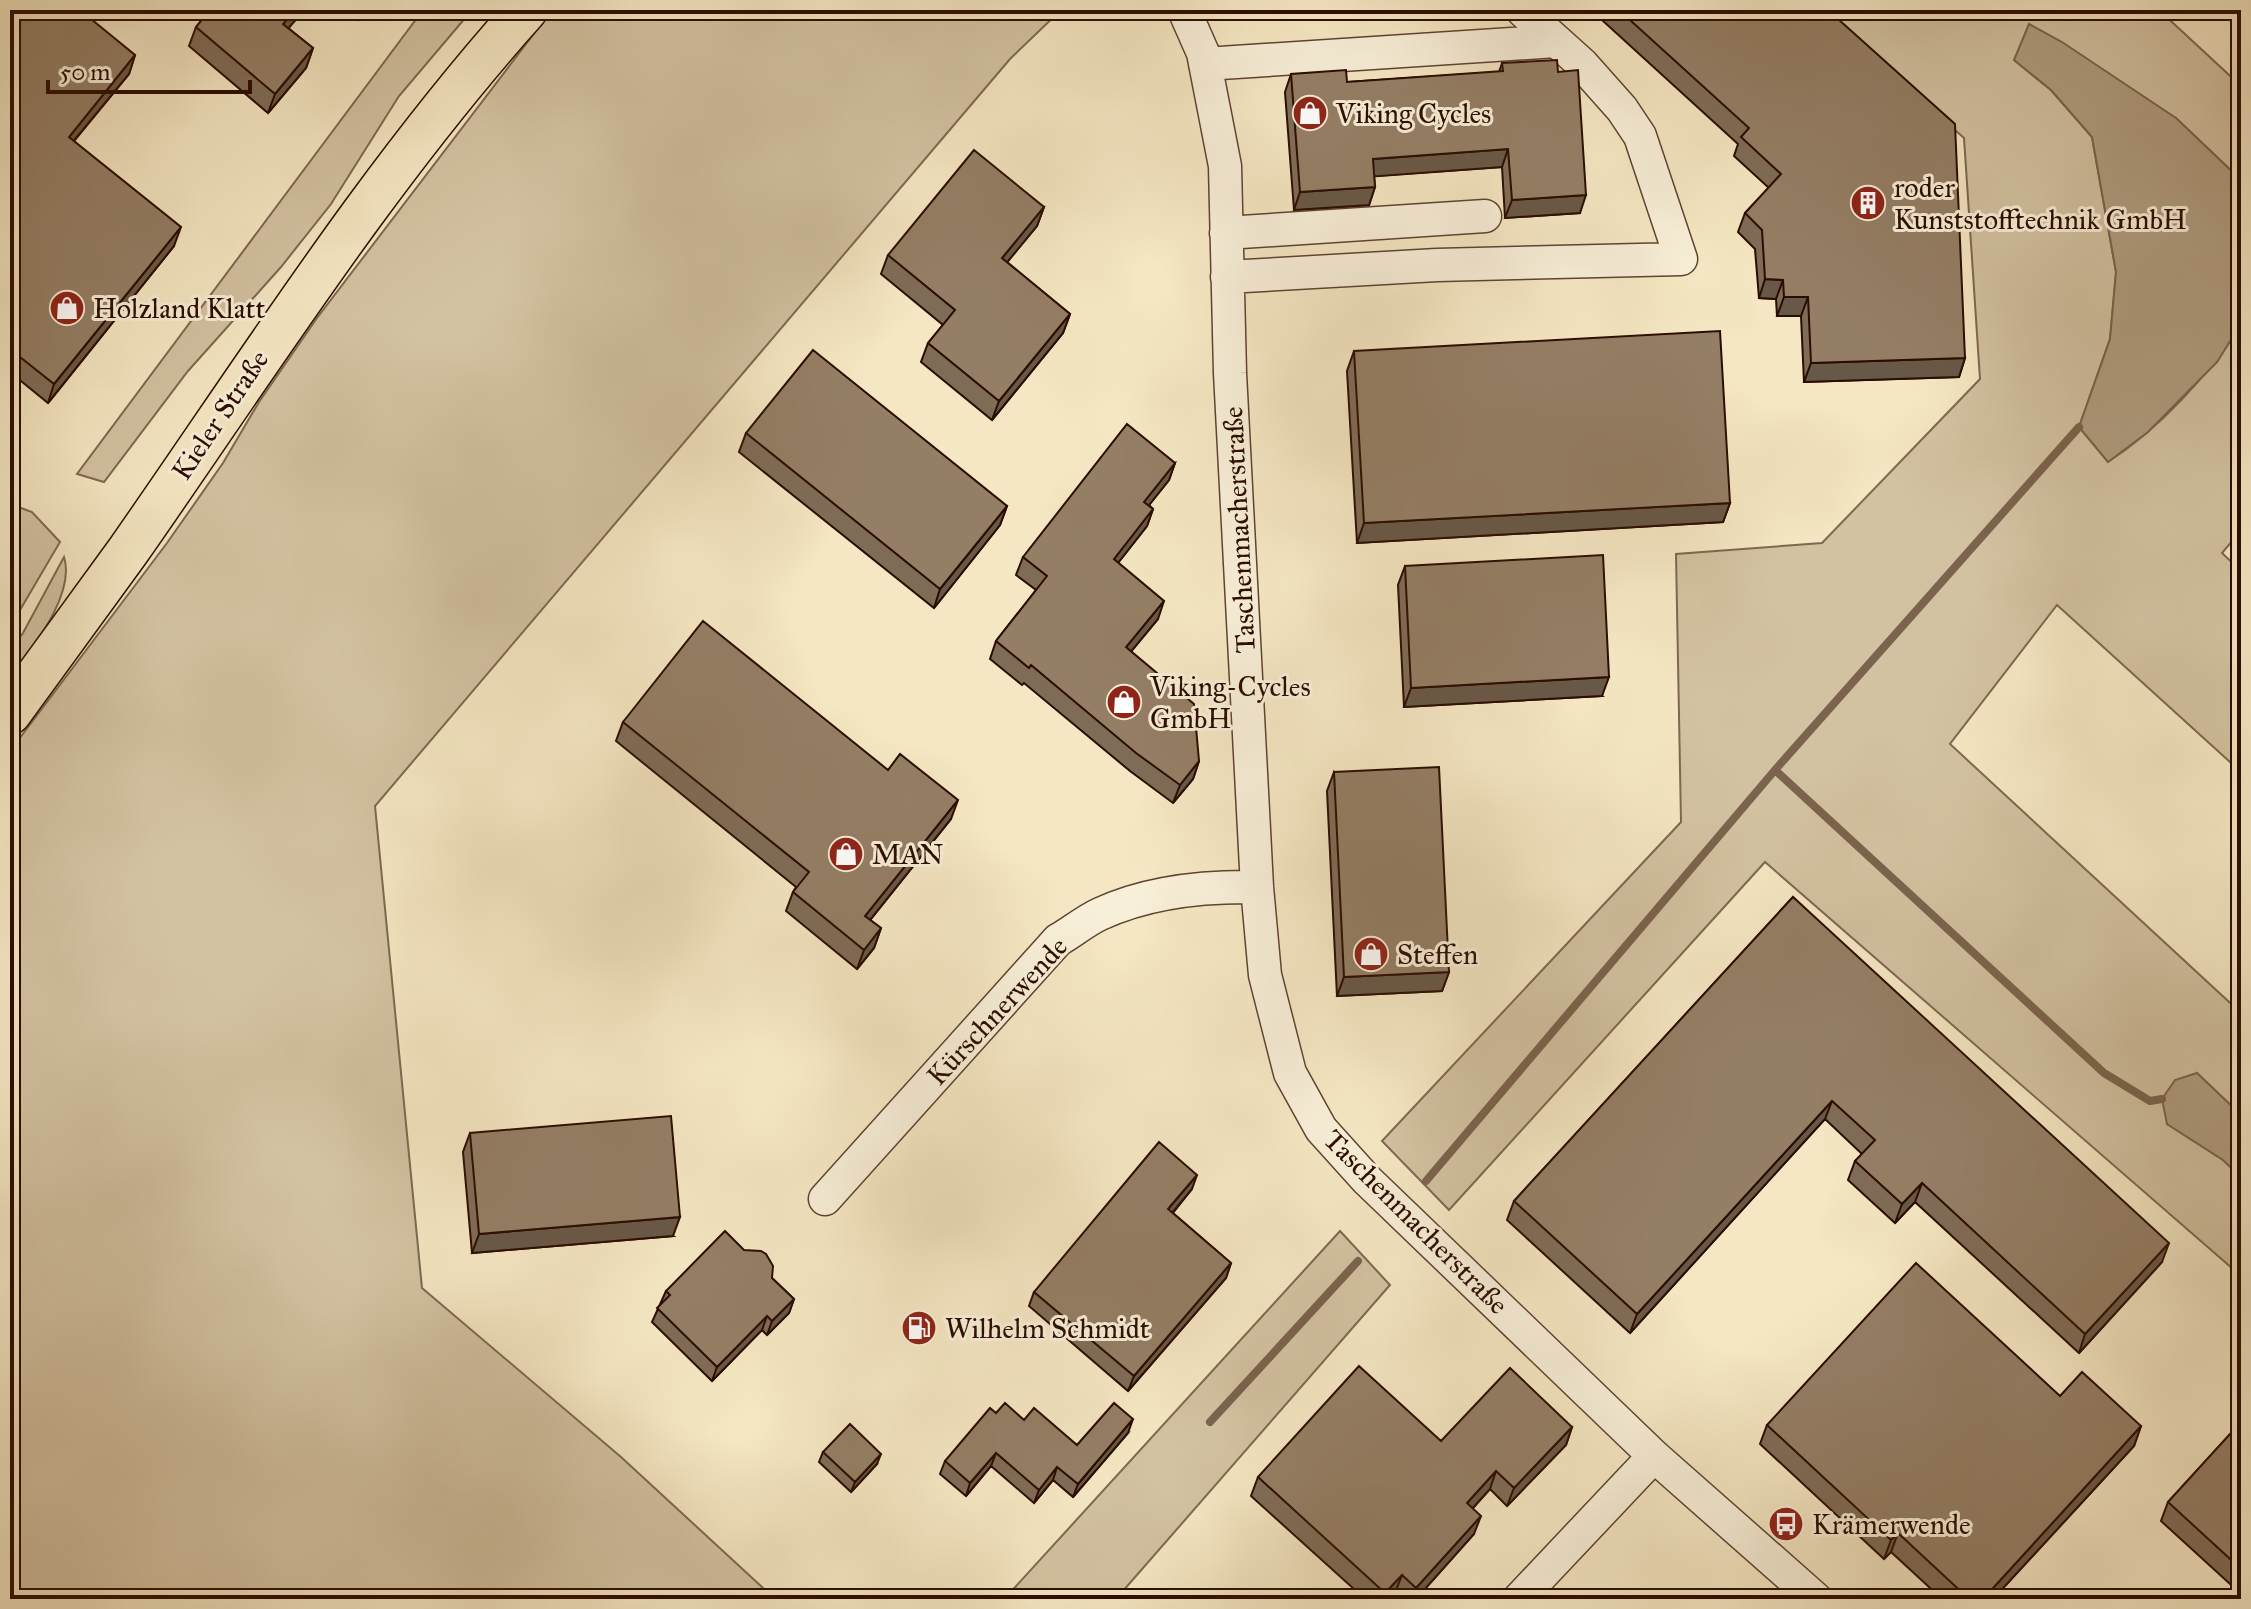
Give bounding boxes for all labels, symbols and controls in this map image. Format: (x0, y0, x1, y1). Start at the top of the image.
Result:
scale bar (48, 44, 250, 94)
text: 50 m (60, 57, 110, 87)
shop icon: Viking Cycles (1291, 94, 1329, 132)
place label: Viking Cycles (1335, 96, 1491, 131)
place label: roder Kunststofftechnik GmbH (1894, 170, 2187, 237)
building icon: roder Kunststofftechnik GmbH (1849, 184, 1887, 222)
shop icon: Holzland Klatt (48, 289, 86, 327)
place label: Holzland Klatt (93, 291, 265, 326)
street label: Kieler Straße (164, 343, 276, 487)
street label: Taschenmacherstraße (1215, 406, 1263, 654)
place label: Viking-Cycles GmbH (1149, 669, 1311, 736)
shop icon: Viking-Cycles GmbH (1105, 683, 1143, 721)
shop icon: MAN (827, 835, 865, 873)
place label: MAN (872, 837, 943, 872)
street label: Kürschnerwende (919, 929, 1075, 1093)
shop icon: Steffen (1352, 935, 1390, 973)
place label: Steffen (1397, 937, 1478, 972)
street label: Taschenmacherstraße (1316, 1122, 1516, 1322)
fuel station icon: Wilhelm Schmidt (900, 1309, 938, 1347)
place label: Wilhelm Schmidt (945, 1311, 1150, 1346)
bus stop icon: Krämerwende (1767, 1505, 1805, 1543)
place label: Krämerwende (1812, 1507, 1971, 1542)

